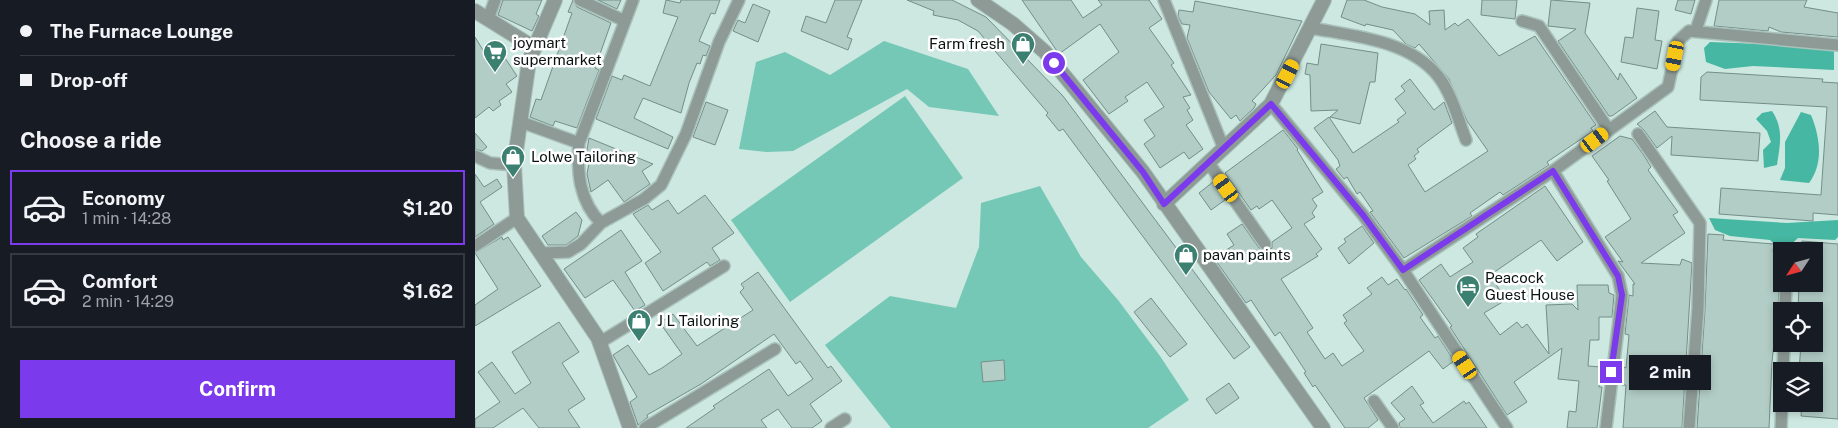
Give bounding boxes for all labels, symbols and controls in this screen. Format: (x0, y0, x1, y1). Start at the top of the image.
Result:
text: The Furnace Lounge (50, 20, 233, 42)
shop icon: Farm fresh (1010, 31, 1036, 65)
place label: joymart supermarket (512, 34, 602, 68)
place label: Farm fresh (929, 35, 1005, 52)
supermarket icon: joymart supermarket (482, 39, 508, 73)
car (1664, 40, 1685, 72)
route start (1043, 52, 1065, 74)
car (1274, 57, 1301, 91)
text: Drop-off (50, 69, 127, 91)
car (1578, 125, 1611, 155)
text: Choose a ride (20, 127, 162, 153)
shop icon: Lolwe Tailoring (500, 144, 526, 178)
place label: Lolwe Tailoring (531, 148, 636, 165)
car (1211, 171, 1240, 205)
icon: car (22, 185, 67, 230)
text: Economy (82, 187, 165, 209)
text: $1.20 (402, 197, 453, 219)
text: 1 min · 14:28 (82, 209, 171, 228)
shop icon: pavan paints (1173, 242, 1199, 276)
north arrow (1773, 242, 1823, 292)
map controls (1773, 242, 1823, 412)
place label: pavan paints (1203, 246, 1291, 263)
icon: car (22, 268, 67, 313)
place label: Peacock Guest House (1485, 269, 1575, 303)
text: Comfort (82, 270, 158, 292)
hotel icon: Peacock Guest House (1455, 274, 1481, 308)
text: $1.62 (402, 280, 453, 302)
text: 2 min · 14:29 (82, 292, 174, 311)
button: locate (1773, 302, 1823, 352)
shop icon: J L Tailoring (626, 308, 652, 342)
place label: J L Tailoring (657, 312, 739, 329)
car (1450, 348, 1479, 382)
callout: 2 min (1629, 354, 1711, 390)
button: Confirm (20, 360, 455, 418)
route end (1600, 361, 1622, 383)
button: layers (1773, 362, 1823, 412)
text: 2 min (1649, 363, 1691, 382)

